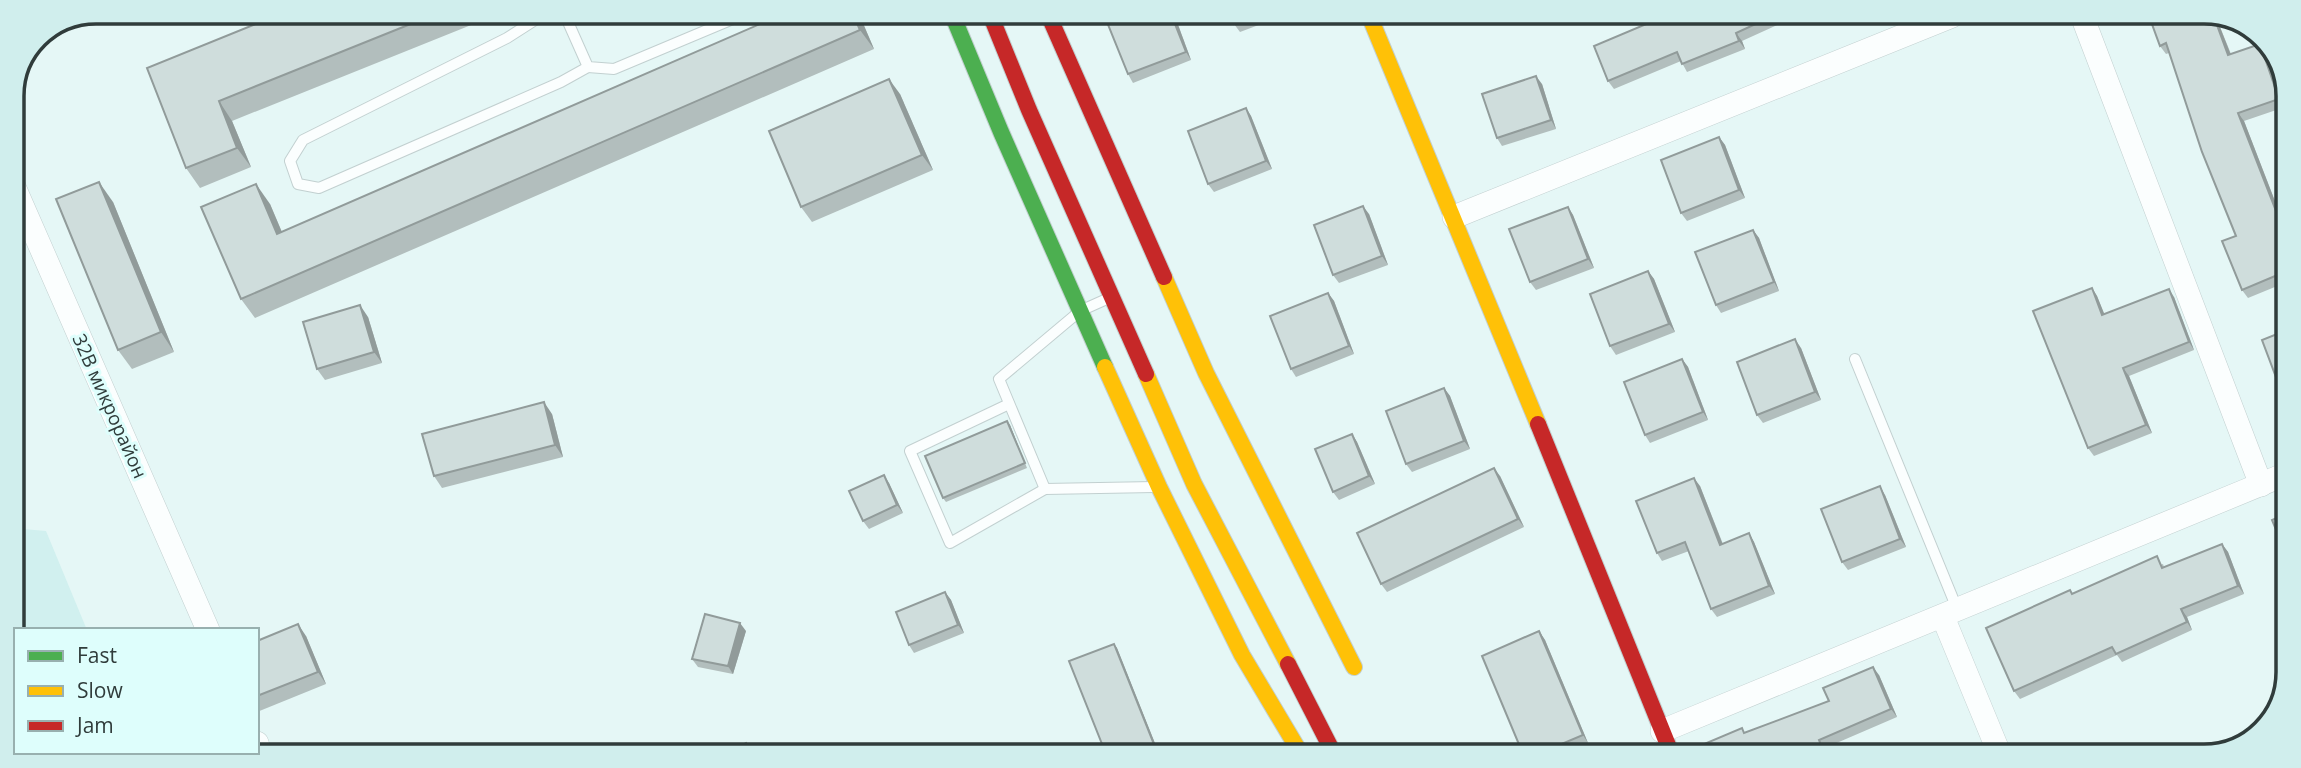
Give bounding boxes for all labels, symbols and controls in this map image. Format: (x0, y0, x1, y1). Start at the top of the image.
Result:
street label: 32В микрорайон (66, 330, 154, 482)
legend (14, 628, 259, 754)
text: Fast (77, 641, 117, 669)
text: Slow (77, 676, 123, 704)
text: Jam (75, 711, 114, 739)

